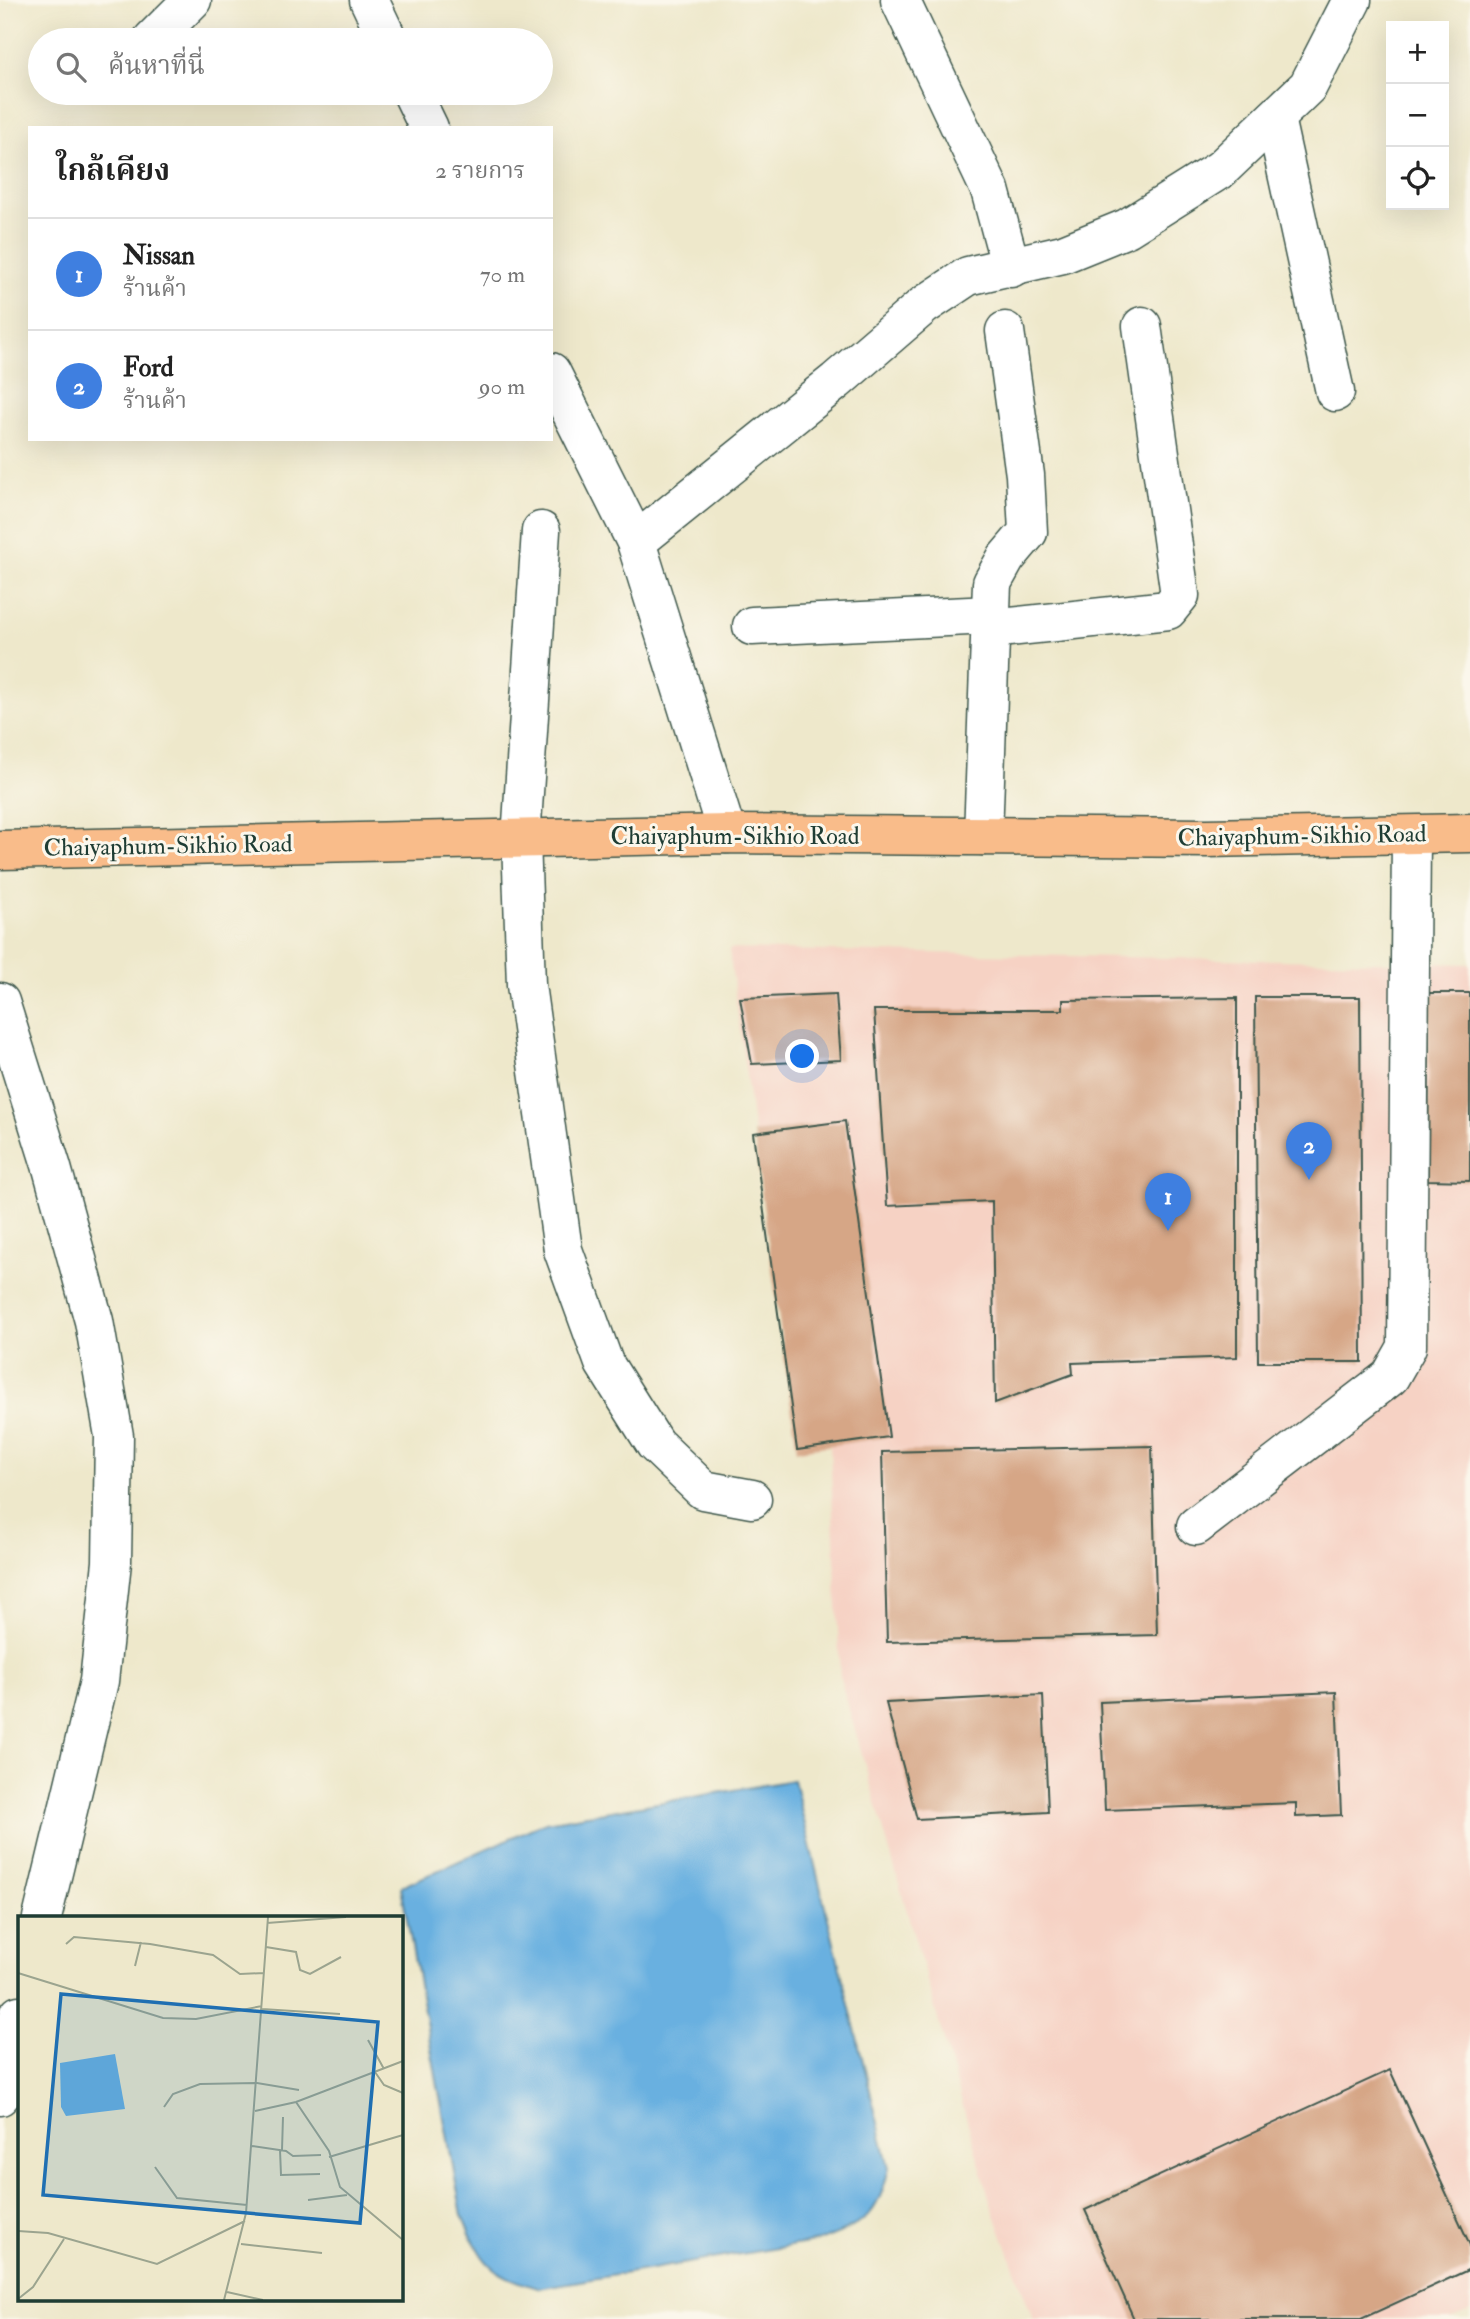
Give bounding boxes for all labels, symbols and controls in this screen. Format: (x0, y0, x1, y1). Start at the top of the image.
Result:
map controls (1386, 21, 1449, 210)
button: + (1386, 21, 1449, 84)
search box (28, 28, 553, 105)
icon: search (52, 48, 90, 86)
text: ค้นหาที่นี่ (108, 50, 205, 82)
button: − (1386, 84, 1449, 147)
button: locate (1386, 147, 1449, 210)
text: ใกล้เคียง (56, 152, 170, 189)
text: 2 รายการ (435, 156, 525, 185)
text: Nissan (123, 240, 195, 272)
text: 1 (75, 260, 83, 289)
text: 70 m (480, 260, 525, 289)
text: ร้านค้า (123, 274, 187, 303)
text: Ford (123, 352, 174, 384)
text: 2 (73, 372, 85, 401)
text: 90 m (479, 372, 525, 401)
text: ร้านค้า (123, 386, 187, 415)
street label: Chaiyaphum-Sikhio Road (1177, 818, 1427, 854)
street label: Chaiyaphum-Sikhio Road (611, 821, 860, 852)
street label: Chaiyaphum-Sikhio Road (43, 828, 293, 864)
your location (785, 1039, 819, 1073)
pin: 2 (1286, 1122, 1332, 1180)
pin: 1 (1145, 1173, 1191, 1231)
inset map (18, 1916, 402, 2302)

